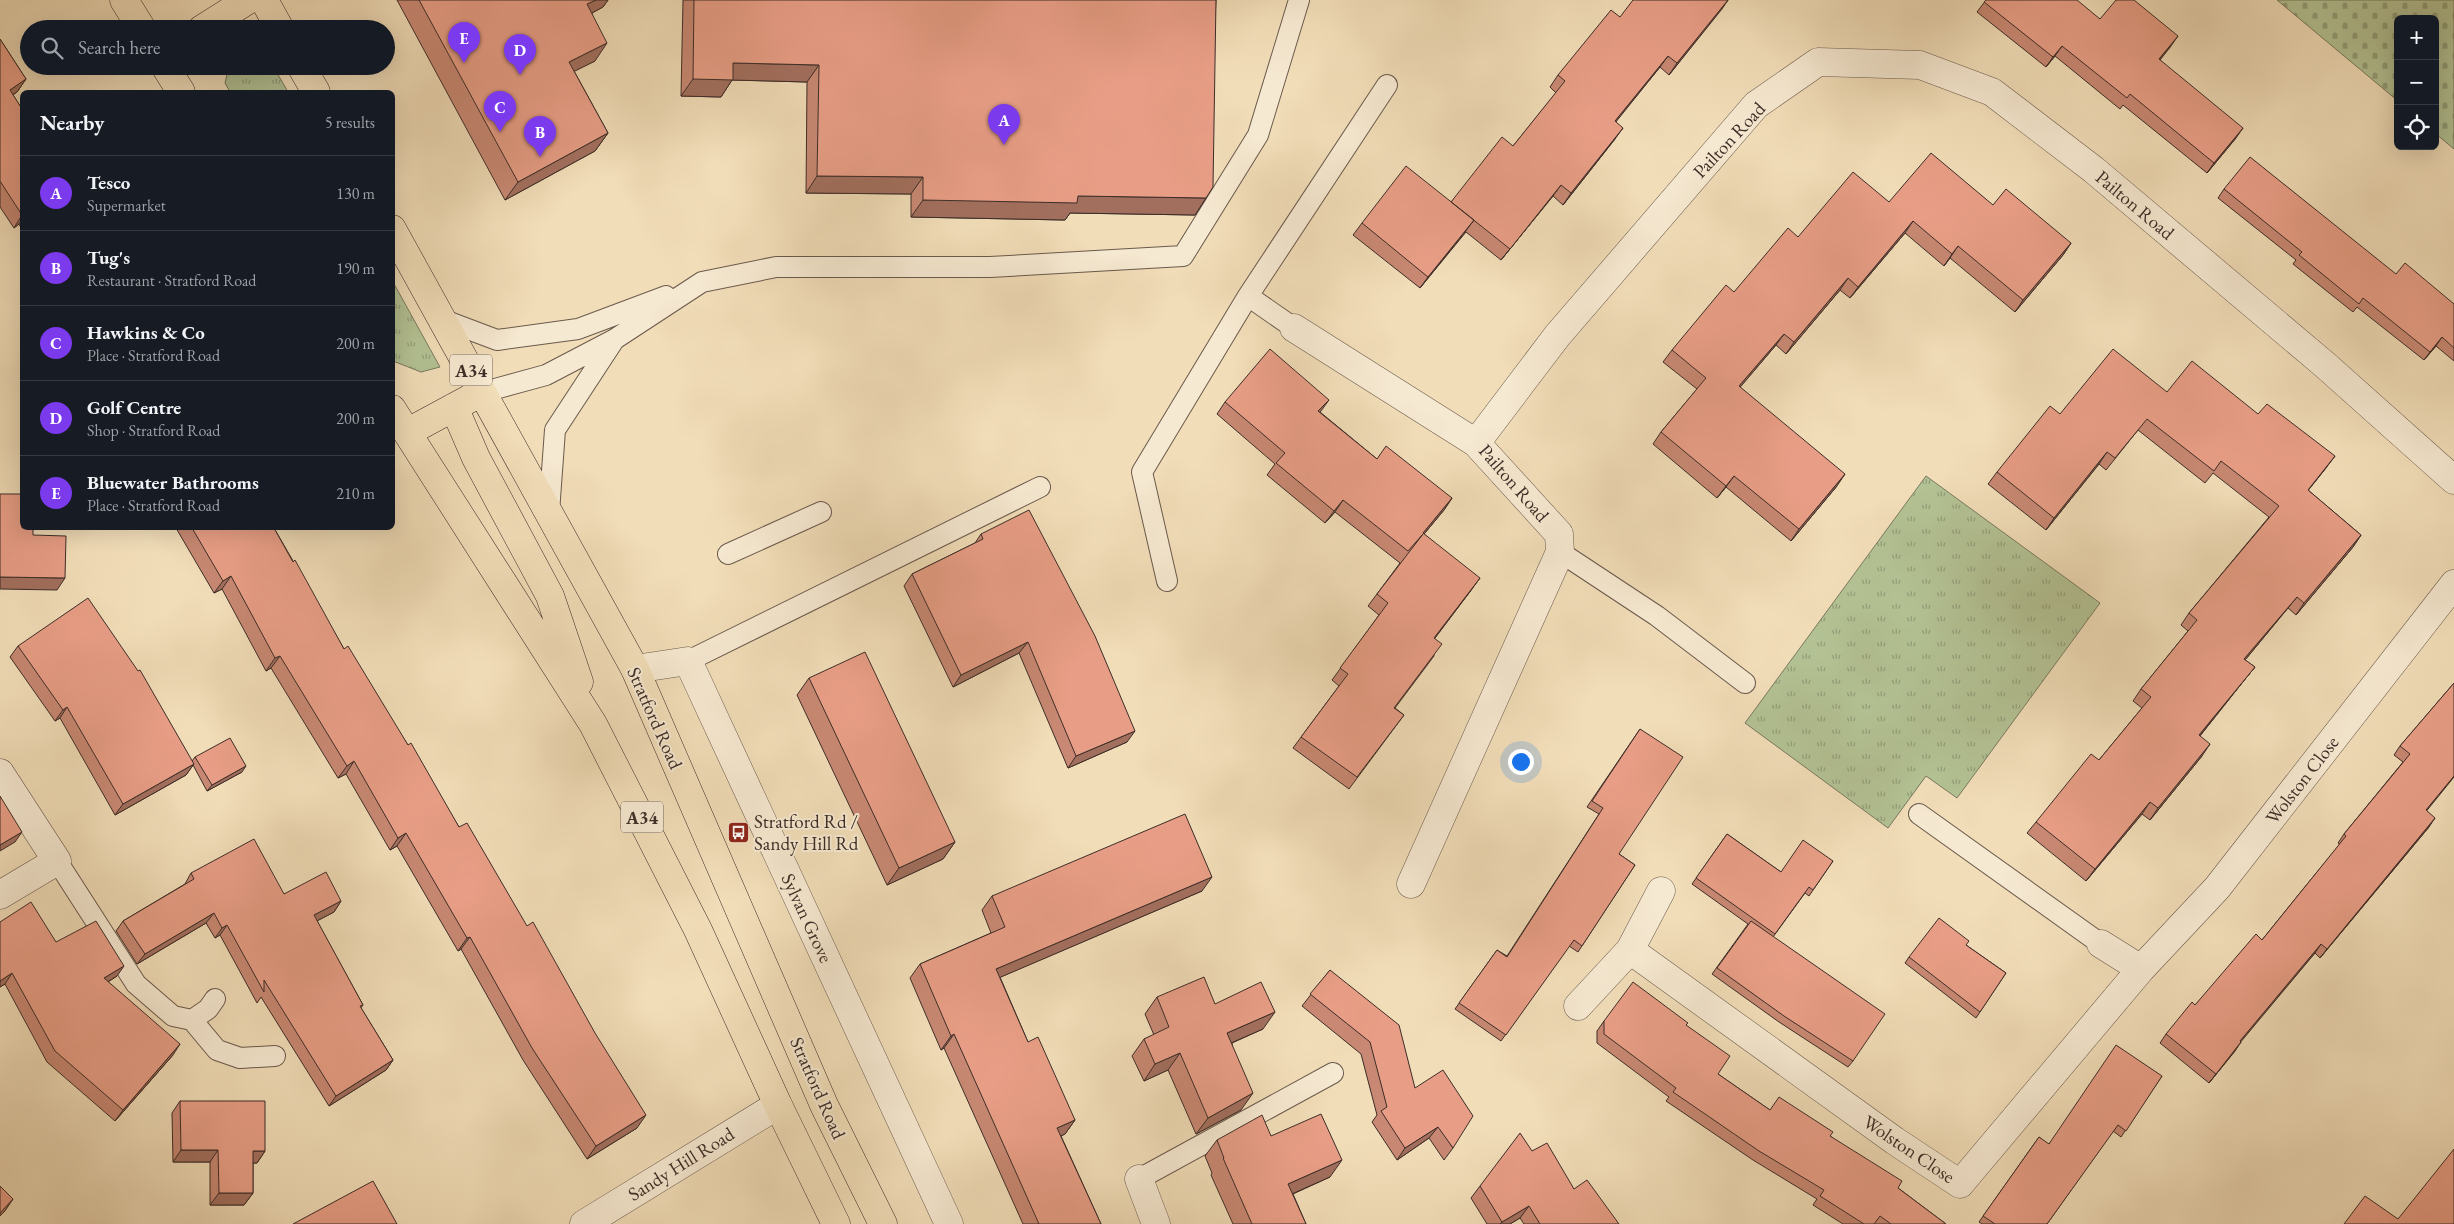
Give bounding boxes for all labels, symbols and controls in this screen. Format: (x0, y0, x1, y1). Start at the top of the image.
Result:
map controls (2394, 15, 2439, 150)
button: + (2394, 15, 2439, 60)
search box (20, 20, 395, 75)
pin: E (448, 22, 480, 63)
icon: search (38, 34, 66, 62)
pin: D (504, 34, 536, 75)
text: Search here (78, 35, 160, 60)
button: − (2394, 60, 2439, 105)
pin: C (484, 91, 516, 132)
street label: Pailton Road (1687, 96, 1771, 183)
pin: A (988, 104, 1020, 145)
button: locate (2394, 105, 2439, 150)
text: Nearby (40, 109, 104, 136)
text: 5 results (325, 112, 375, 133)
pin: B (524, 116, 556, 157)
street label: Pailton Road (2090, 165, 2180, 245)
text: Tesco (87, 170, 130, 195)
text: A (50, 183, 62, 204)
text: 130 m (336, 183, 375, 204)
text: Supermarket (87, 195, 166, 216)
text: Tug's (87, 245, 130, 270)
text: B (51, 258, 61, 279)
text: 190 m (336, 258, 375, 279)
text: Restaurant · Stratford Road (87, 270, 256, 291)
text: Hawkins & Co (87, 320, 205, 345)
text: C (50, 333, 62, 354)
text: 200 m (336, 333, 375, 354)
text: Place · Stratford Road (87, 345, 220, 366)
road number: A34 (450, 354, 492, 386)
text: Golf Centre (87, 395, 181, 420)
text: D (50, 408, 62, 429)
text: 200 m (336, 408, 375, 429)
text: Shop · Stratford Road (87, 420, 220, 441)
street label: Pailton Road (1473, 439, 1555, 527)
text: Bluewater Bathrooms (87, 470, 259, 495)
text: E (51, 483, 61, 504)
text: 210 m (336, 483, 375, 504)
text: Place · Stratford Road (87, 495, 220, 516)
street label: Stratford Road (621, 663, 689, 773)
street label: Wolston Close (2260, 731, 2344, 829)
your location (1508, 749, 1534, 775)
road number: A34 (621, 802, 663, 832)
place label: Stratford Rd / Sandy Hill Rd (754, 809, 859, 856)
bus stop icon: Stratford Rd / Sandy Hill Rd (726, 820, 750, 844)
street label: Sylvan Grove (775, 869, 839, 967)
street label: Stratford Road (784, 1033, 852, 1143)
street label: Wolston Close (1858, 1109, 1960, 1189)
street label: Sandy Hill Road (623, 1121, 739, 1207)

